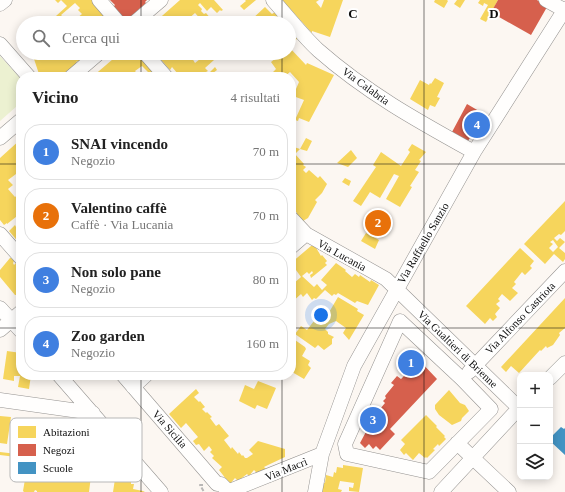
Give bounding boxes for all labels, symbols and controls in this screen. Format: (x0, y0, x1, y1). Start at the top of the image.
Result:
text: C (348, 6, 358, 21)
text: D (489, 6, 499, 21)
search box (16, 16, 296, 60)
icon: search (30, 27, 52, 49)
text: Cerca qui (62, 30, 120, 46)
street label: Via Calabria (340, 65, 392, 107)
text: Vicino (32, 88, 79, 107)
text: 4 risultati (231, 90, 280, 105)
pin: 4 (464, 110, 490, 140)
text: SNAI vincendo (71, 136, 168, 152)
text: 1 (43, 144, 49, 159)
text: 70 m (253, 144, 279, 159)
text: Negozio (71, 153, 115, 168)
text: Valentino caffè (71, 200, 167, 216)
street label: Via Raffaello Sanzio (395, 200, 451, 286)
text: 2 (43, 208, 49, 223)
text: 70 m (253, 208, 279, 223)
pin: 2 (365, 208, 391, 238)
text: Caffè · Via Lucania (71, 217, 173, 232)
street label: Via Lucania (316, 237, 368, 273)
text: Non solo pane (71, 264, 161, 280)
text: 3 (43, 272, 49, 287)
text: 80 m (253, 272, 279, 287)
street label: Via Alfonso Castriota (483, 279, 557, 356)
text: Negozio (71, 281, 115, 296)
your location (311, 305, 331, 325)
street label: Via Gualtieri di Brienne (416, 308, 500, 390)
text: Zoo garden (71, 328, 145, 344)
text: 4 (43, 336, 49, 351)
text: 160 m (246, 336, 279, 351)
text: Negozio (71, 345, 115, 360)
pin: 1 (398, 348, 424, 378)
map controls (517, 372, 553, 480)
button: + (517, 372, 553, 408)
pin: 3 (360, 405, 386, 435)
street label: Via Sicilia (150, 408, 190, 450)
button: − (517, 408, 553, 444)
legend (10, 418, 142, 482)
text: Abitazioni (43, 426, 89, 438)
text: Negozi (43, 444, 75, 456)
button: layers (517, 444, 553, 480)
street label: Via Macrì (263, 455, 309, 483)
text: Scuole (43, 462, 73, 474)

